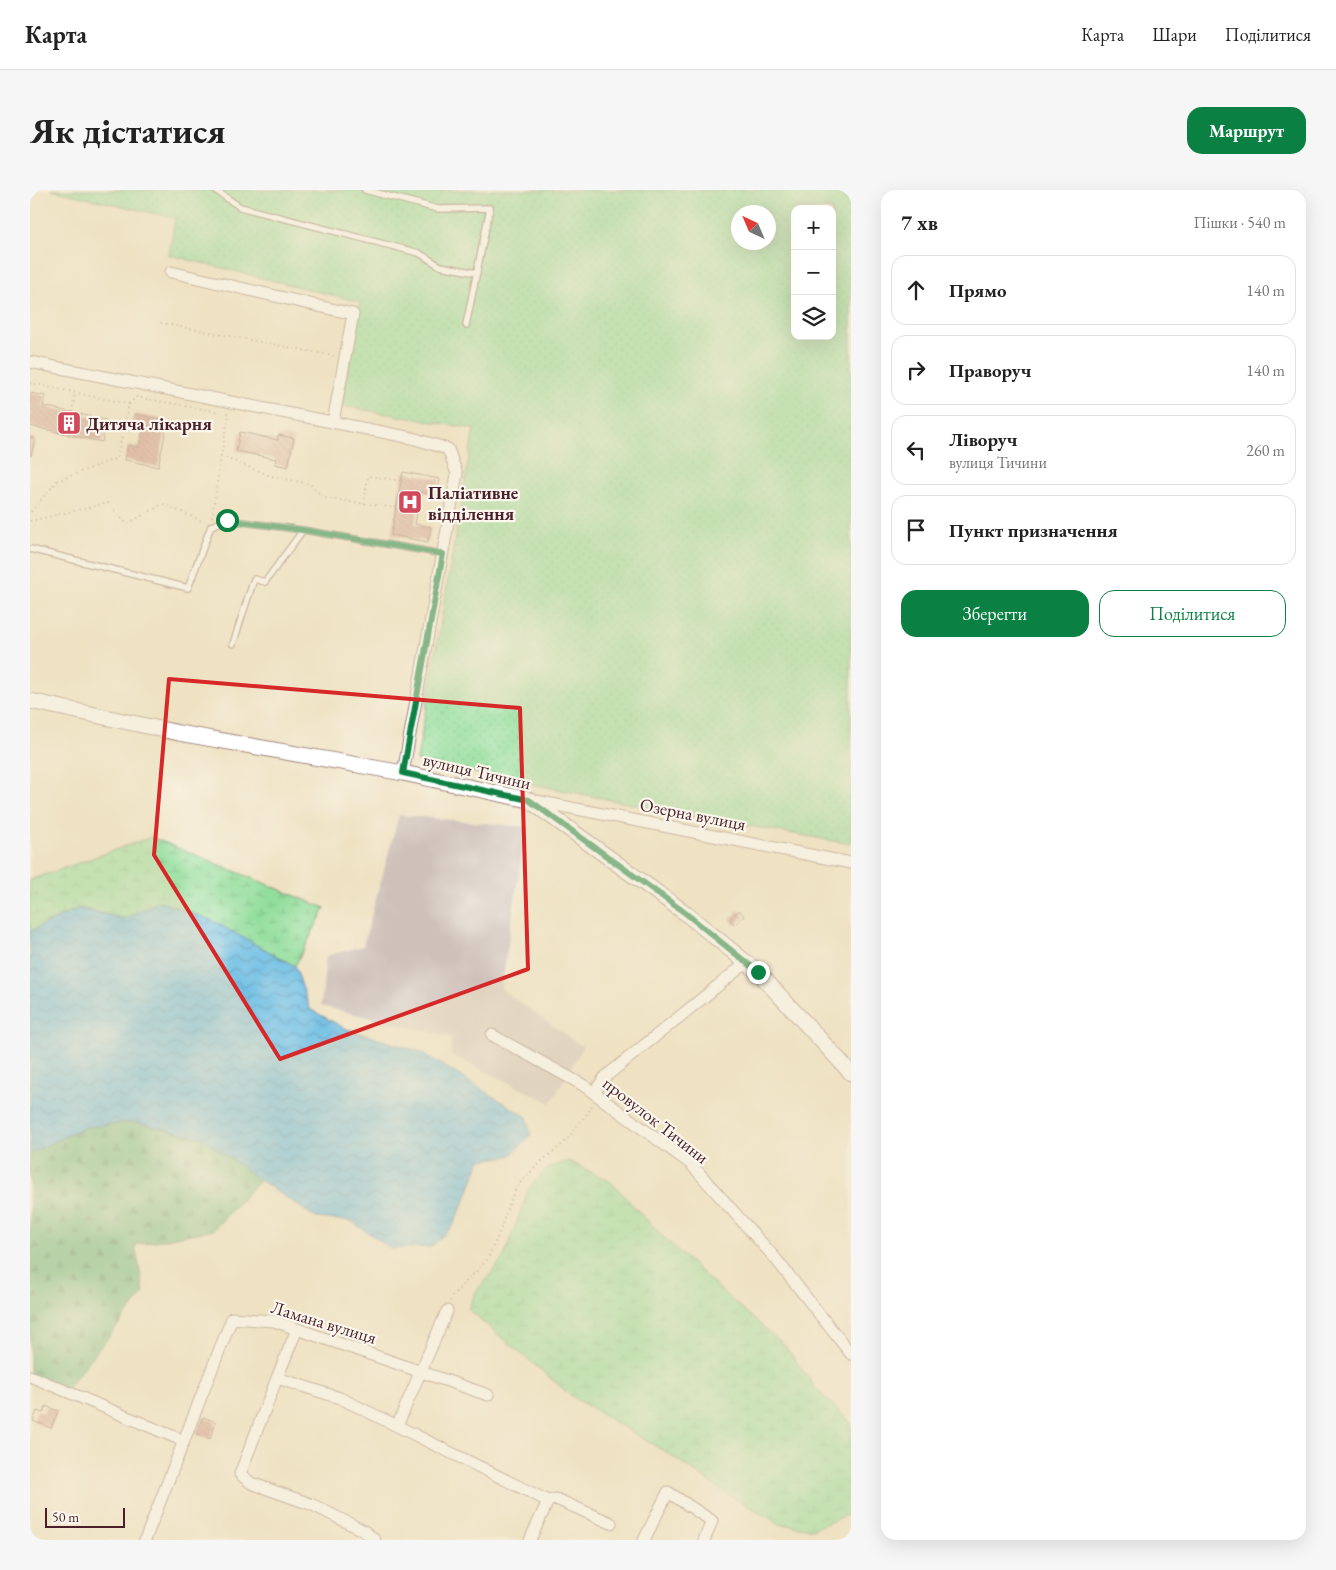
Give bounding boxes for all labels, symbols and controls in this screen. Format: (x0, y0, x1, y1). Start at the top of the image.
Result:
text: Карта (25, 19, 87, 50)
text: Карта (1081, 23, 1124, 46)
text: Шари (1152, 23, 1197, 46)
text: Поділитися (1225, 23, 1311, 46)
button: Маршрут (1187, 107, 1306, 154)
text: Як дістатися (30, 108, 225, 153)
north arrow (731, 205, 776, 250)
map controls (791, 205, 836, 340)
button: + (791, 205, 836, 250)
text: 7 хв (901, 209, 938, 236)
text: Пішки · 540 m (1193, 212, 1286, 233)
button: − (791, 250, 836, 295)
icon: ahead (902, 276, 930, 304)
text: Прямо (949, 278, 1007, 303)
text: 140 m (1246, 280, 1285, 301)
button: layers (791, 295, 836, 340)
icon: right (902, 356, 930, 384)
text: Праворуч (949, 358, 1031, 383)
text: 140 m (1246, 360, 1285, 381)
building icon: Дитяча лікарня (56, 410, 82, 436)
place label: Дитяча лікарня (86, 412, 212, 435)
text: Ліворуч (949, 427, 1017, 452)
icon: left (902, 436, 930, 464)
text: 260 m (1246, 440, 1285, 461)
text: вулиця Тичини (949, 452, 1047, 473)
place label: Паліативне відділення (428, 481, 519, 525)
hospital icon: Паліативне відділення (397, 489, 423, 515)
route start (216, 509, 239, 532)
icon: arrive (902, 516, 930, 544)
text: Пункт призначення (949, 518, 1118, 543)
button: Зберегти (901, 590, 1089, 637)
button: Поділитися (1099, 590, 1286, 637)
street label: вулиця Тичини (421, 747, 534, 795)
street label: Озерна вулиця (638, 792, 748, 836)
route end (747, 961, 770, 984)
street label: провулок Тичини (598, 1072, 714, 1169)
street label: Ламана вулиця (269, 1295, 379, 1349)
scale bar (45, 1505, 125, 1528)
text: 50 m (52, 1508, 79, 1526)

